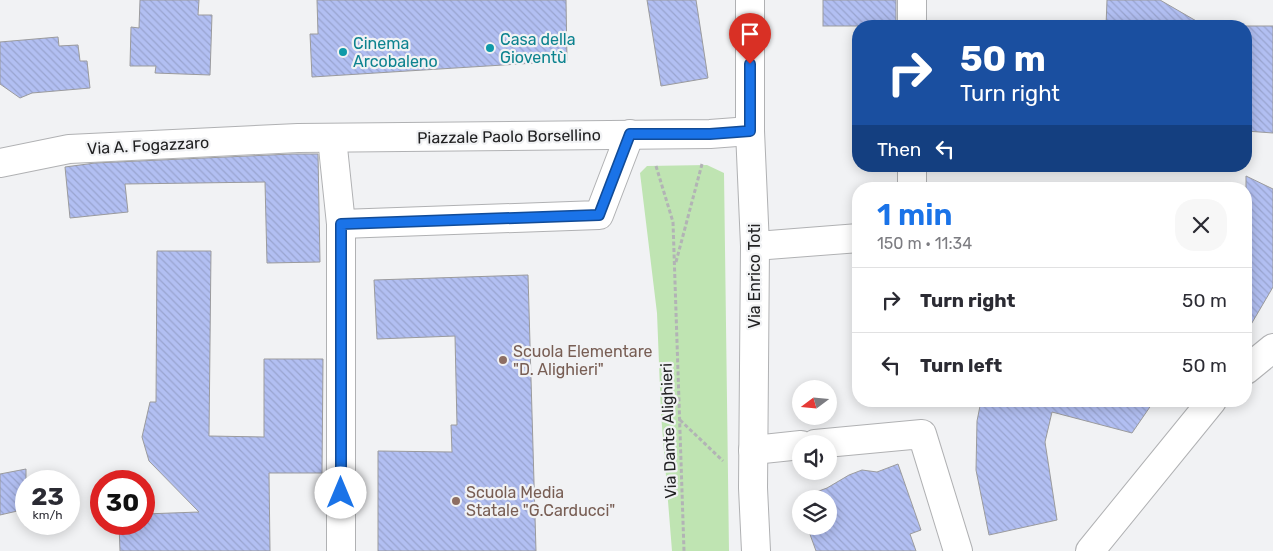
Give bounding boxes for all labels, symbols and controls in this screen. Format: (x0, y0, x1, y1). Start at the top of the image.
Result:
pin (729, 13, 771, 64)
icon: arrive (736, 20, 764, 48)
place label: Casa della Gioventù (500, 30, 576, 67)
place label: Cinema Arcobaleno (353, 34, 438, 71)
text: 50 m (960, 38, 1046, 80)
icon: right (877, 40, 942, 105)
marker: Casa della Gioventù (484, 42, 496, 54)
marker: Cinema Arcobaleno (337, 46, 349, 58)
text: Turn right (960, 80, 1060, 107)
street label: Piazzale Paolo Borsellino (417, 125, 601, 148)
street label: Via A. Fogazzaro (86, 133, 210, 158)
icon: left (931, 135, 959, 163)
text: Then (877, 138, 921, 161)
text: 1 min (877, 197, 952, 233)
button: close (1175, 199, 1227, 251)
street label: Via Enrico Toti (745, 224, 764, 328)
text: 150 m · 11:34 (877, 234, 972, 253)
icon: right (877, 286, 905, 314)
text: Turn right (920, 289, 1015, 312)
text: 50 m (1182, 289, 1227, 312)
place label: Scuola Elementare "D. Alighieri" (513, 342, 653, 379)
icon: left (877, 351, 905, 379)
marker: Scuola Elementare "D. Alighieri" (497, 354, 509, 366)
text: Turn left (920, 354, 1002, 377)
text: 50 m (1182, 354, 1227, 377)
street label: Via Dante Alighieri (657, 363, 680, 499)
north arrow (792, 380, 838, 425)
map controls (792, 380, 837, 535)
button: sound (792, 435, 837, 480)
position arrow (314, 466, 366, 518)
speed limit sign: 30 (90, 470, 155, 535)
text: 23 (31, 482, 64, 511)
place label: Scuola Media Statale "G.Carducci" (466, 483, 615, 520)
button: layers (792, 490, 837, 535)
marker: Scuola Media Statale "G.Carducci" (450, 495, 462, 507)
text: km/h (33, 508, 62, 522)

